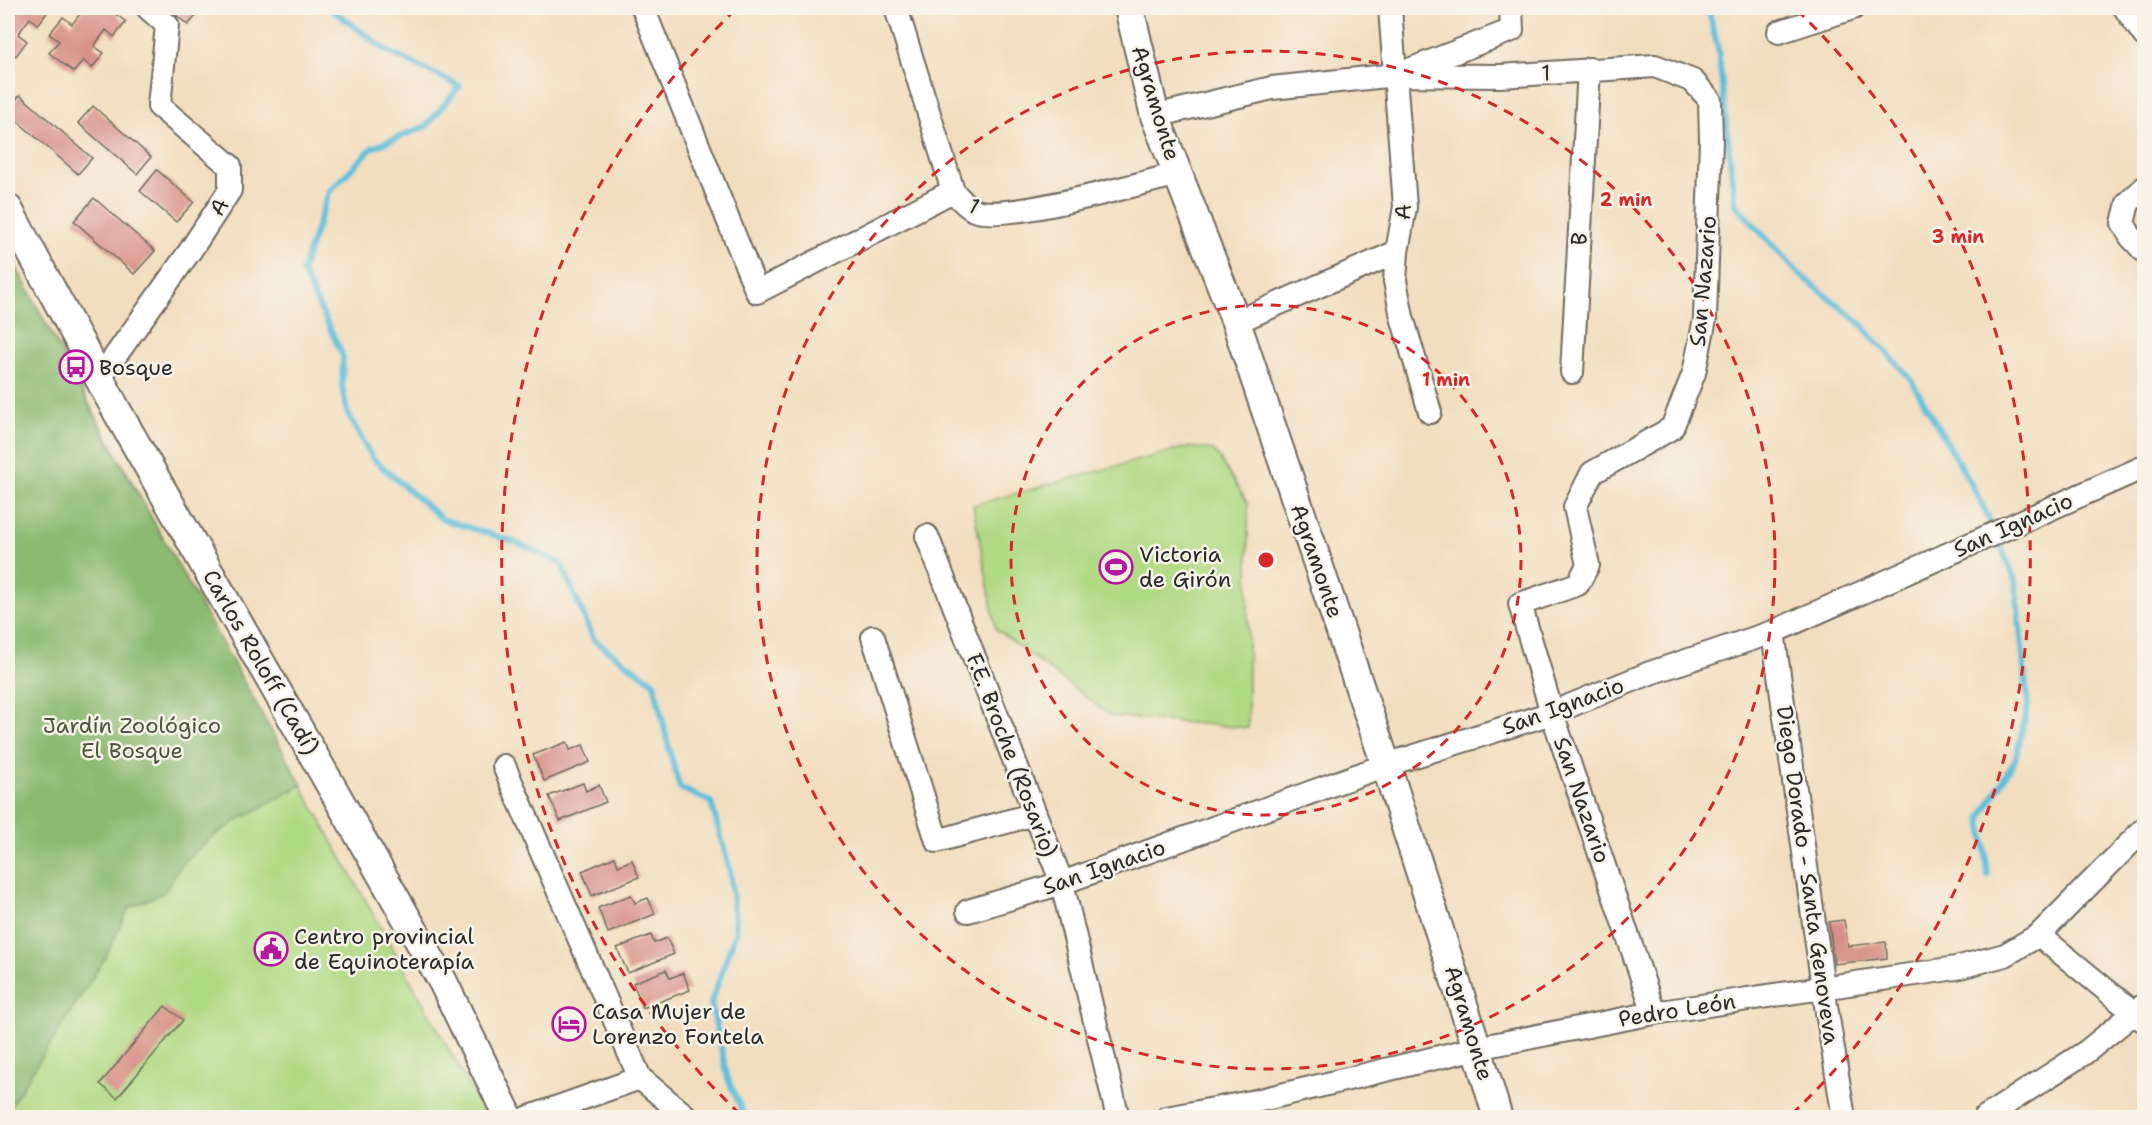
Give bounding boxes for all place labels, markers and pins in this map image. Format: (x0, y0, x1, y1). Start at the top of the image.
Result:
bus stop icon: Bosque (58, 349, 94, 385)
place label: Bosque (99, 353, 173, 382)
place label: Victoria de Girón (1139, 540, 1231, 594)
sports icon: Victoria de Girón (1098, 549, 1134, 585)
centre of rings (1256, 550, 1276, 570)
place label: Centro provincial de Equinoterapía (294, 922, 475, 976)
public building icon: Centro provincial de Equinoterapía (253, 931, 289, 967)
place label: Casa Mujer de Lorenzo Fontela (592, 997, 764, 1051)
hotel icon: Casa Mujer de Lorenzo Fontela (551, 1006, 587, 1042)

